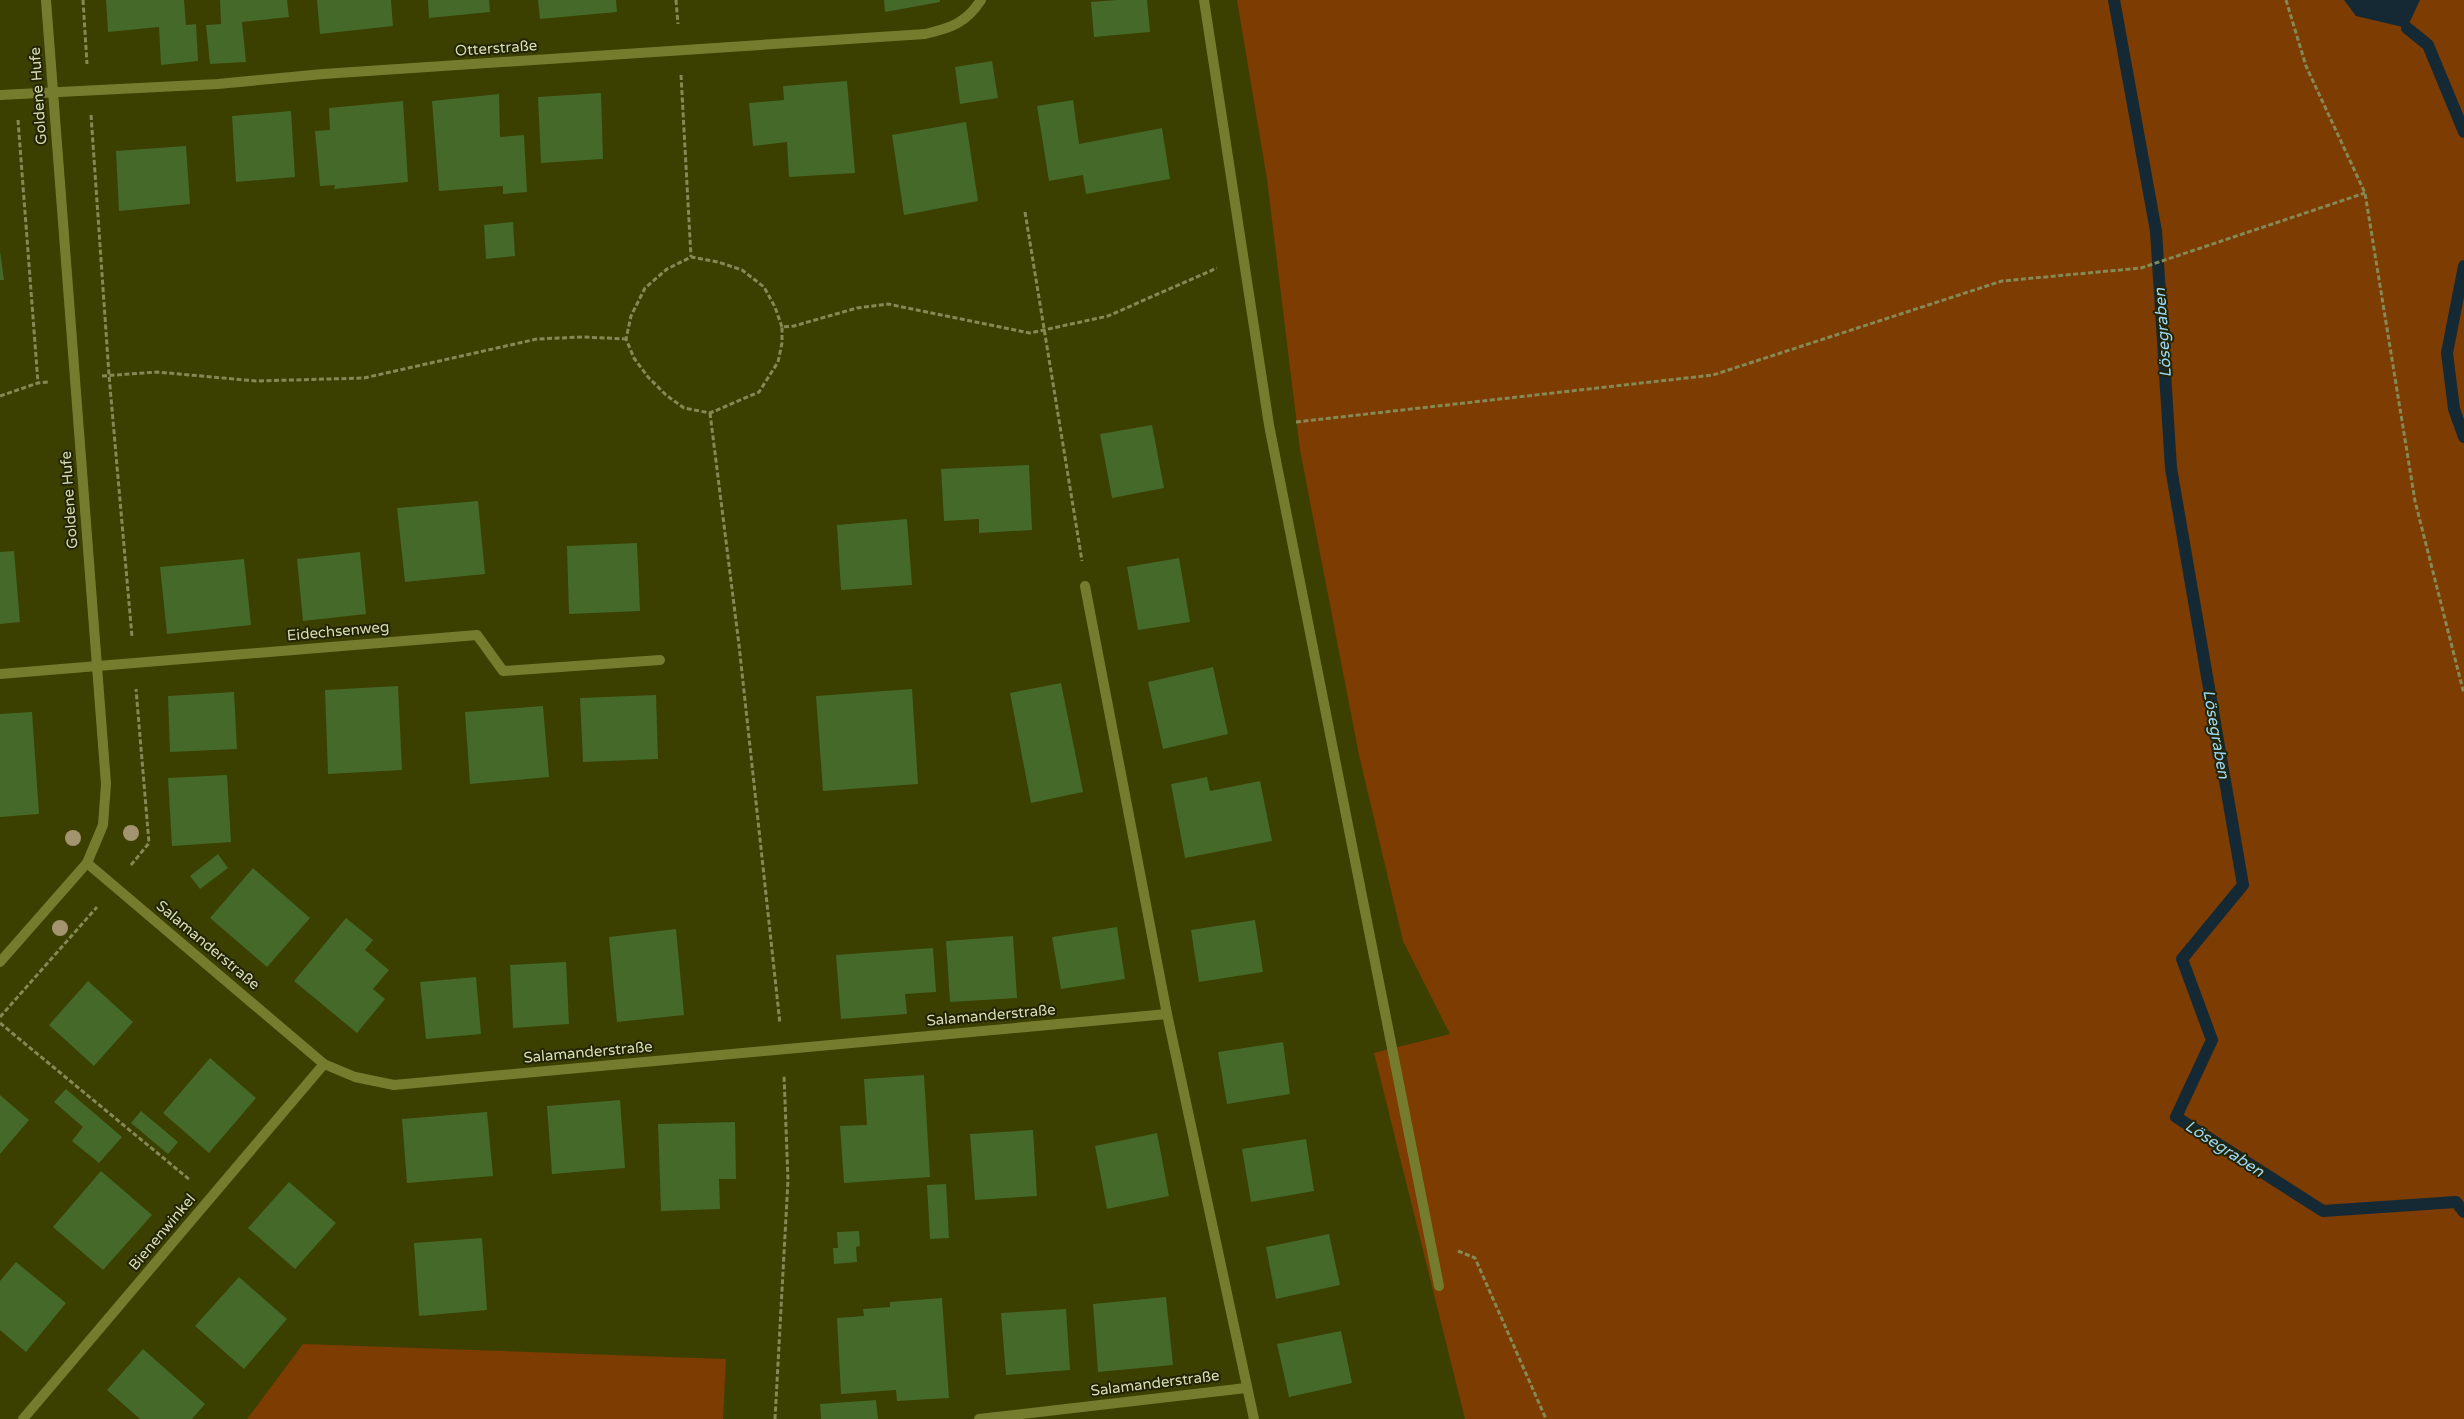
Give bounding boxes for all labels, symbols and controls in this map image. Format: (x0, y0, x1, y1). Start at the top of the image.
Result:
street label: Otterstraße (454, 36, 538, 60)
street label: Goldene Hufe (26, 47, 50, 145)
water label: Lösegraben (2150, 286, 2176, 378)
street label: Goldene Hufe (57, 451, 81, 549)
street label: Eidechsenweg (286, 618, 390, 644)
water label: Lösegraben (2198, 688, 2234, 781)
street label: Salamanderstraße (153, 896, 263, 994)
street label: Salamanderstraße (926, 1000, 1056, 1030)
street label: Salamanderstraße (523, 1037, 653, 1067)
water label: Lösegraben (2181, 1116, 2269, 1182)
street label: Bienenwinkel (125, 1190, 199, 1274)
street label: Salamanderstraße (1090, 1366, 1220, 1400)

